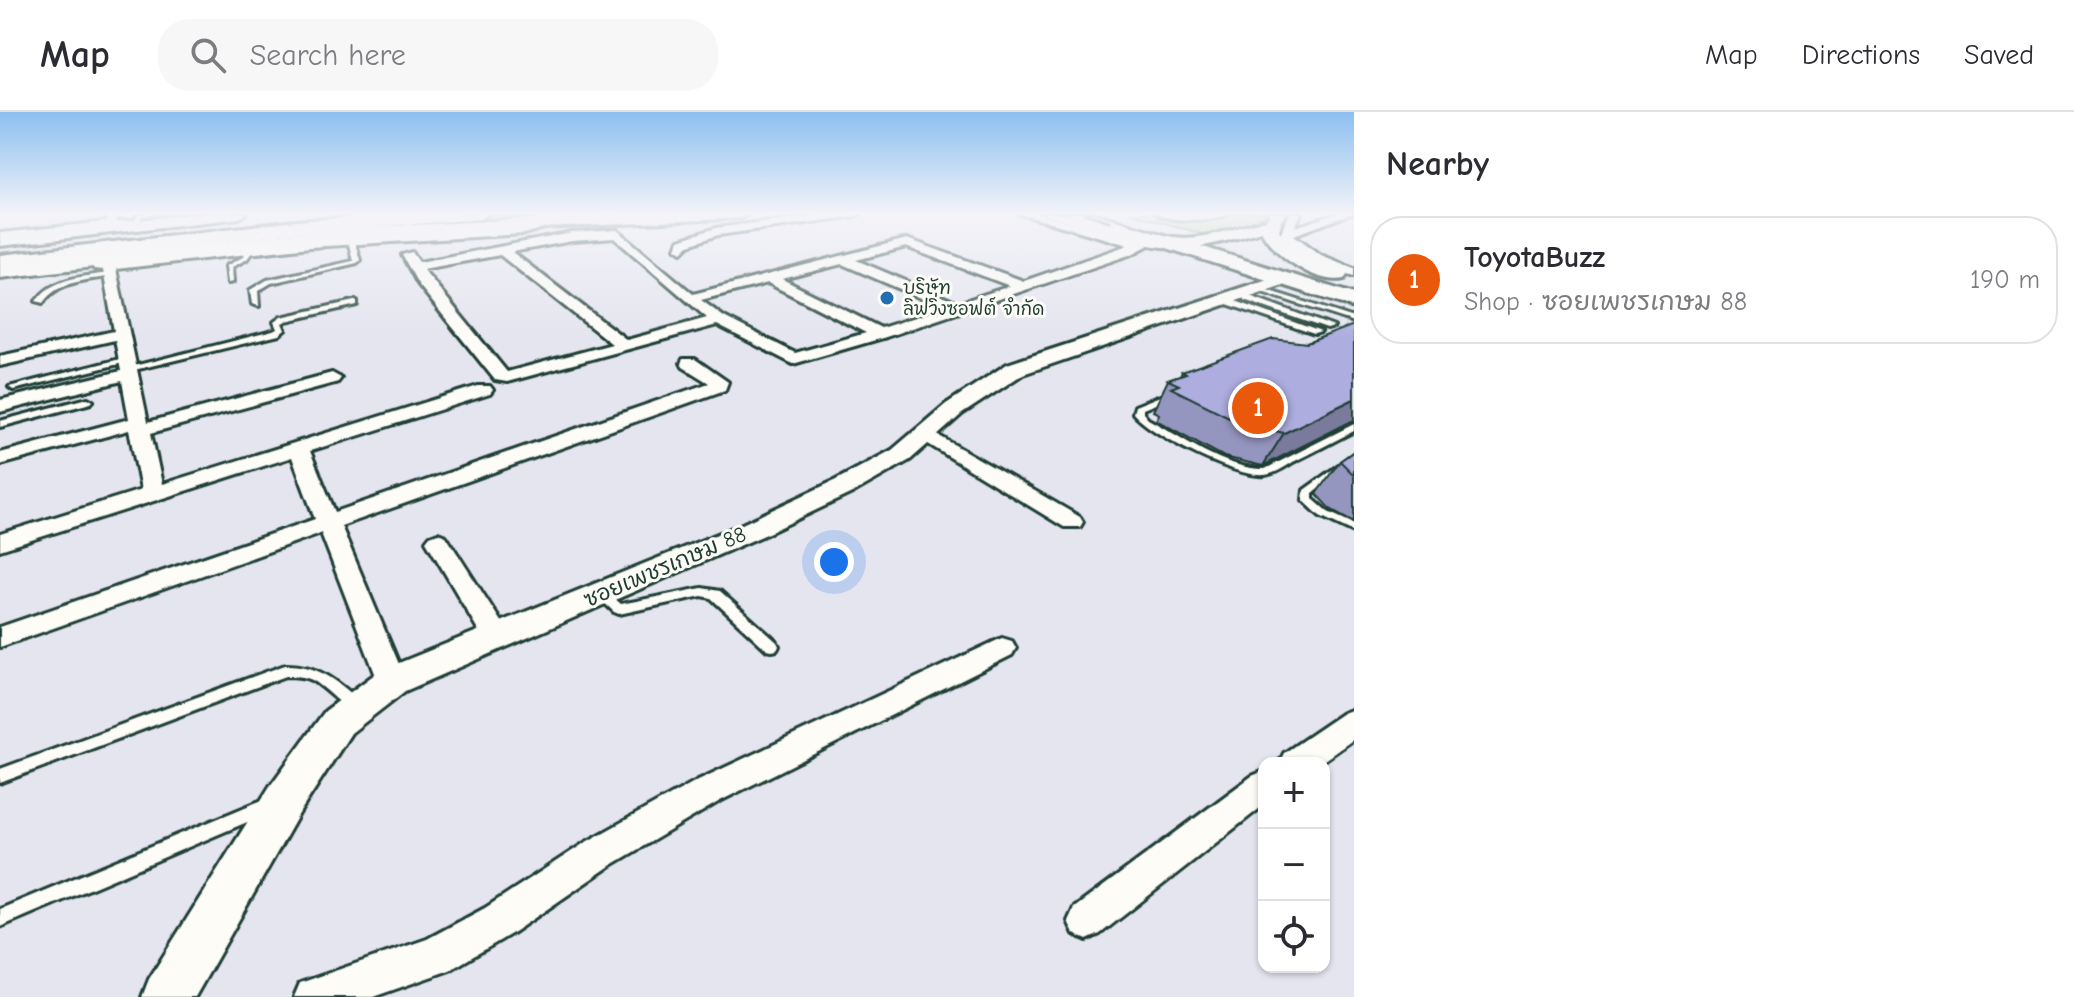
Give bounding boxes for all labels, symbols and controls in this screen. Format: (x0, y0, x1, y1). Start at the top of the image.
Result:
search box (158, 19, 718, 91)
text: Map (40, 33, 110, 77)
icon: search (186, 33, 230, 77)
text: Search here (250, 38, 406, 73)
text: Map (1705, 39, 1758, 71)
text: Directions (1802, 39, 1920, 71)
text: Saved (1964, 39, 2034, 71)
text: Nearby (1386, 144, 1489, 184)
text: ToyotaBuzz (1464, 240, 1605, 275)
text: 1 (1409, 265, 1419, 295)
text: 190 m (1970, 265, 2040, 295)
place label: บริษัท ลิฟวิ่งซอฟต์ จำกัด (903, 277, 1044, 320)
text: Shop · ซอยเพชรเกษม 88 (1464, 287, 1747, 317)
marker: บริษัท ลิฟวิ่งซอฟต์ จำกัด (878, 289, 896, 307)
pin: 1 (1232, 378, 1284, 438)
street label: ซอยเพชรเกษม 88 (580, 521, 750, 613)
your location (814, 542, 854, 582)
map controls (1258, 757, 1330, 973)
button: + (1258, 757, 1330, 829)
button: − (1258, 829, 1330, 901)
button: locate (1258, 901, 1330, 973)

